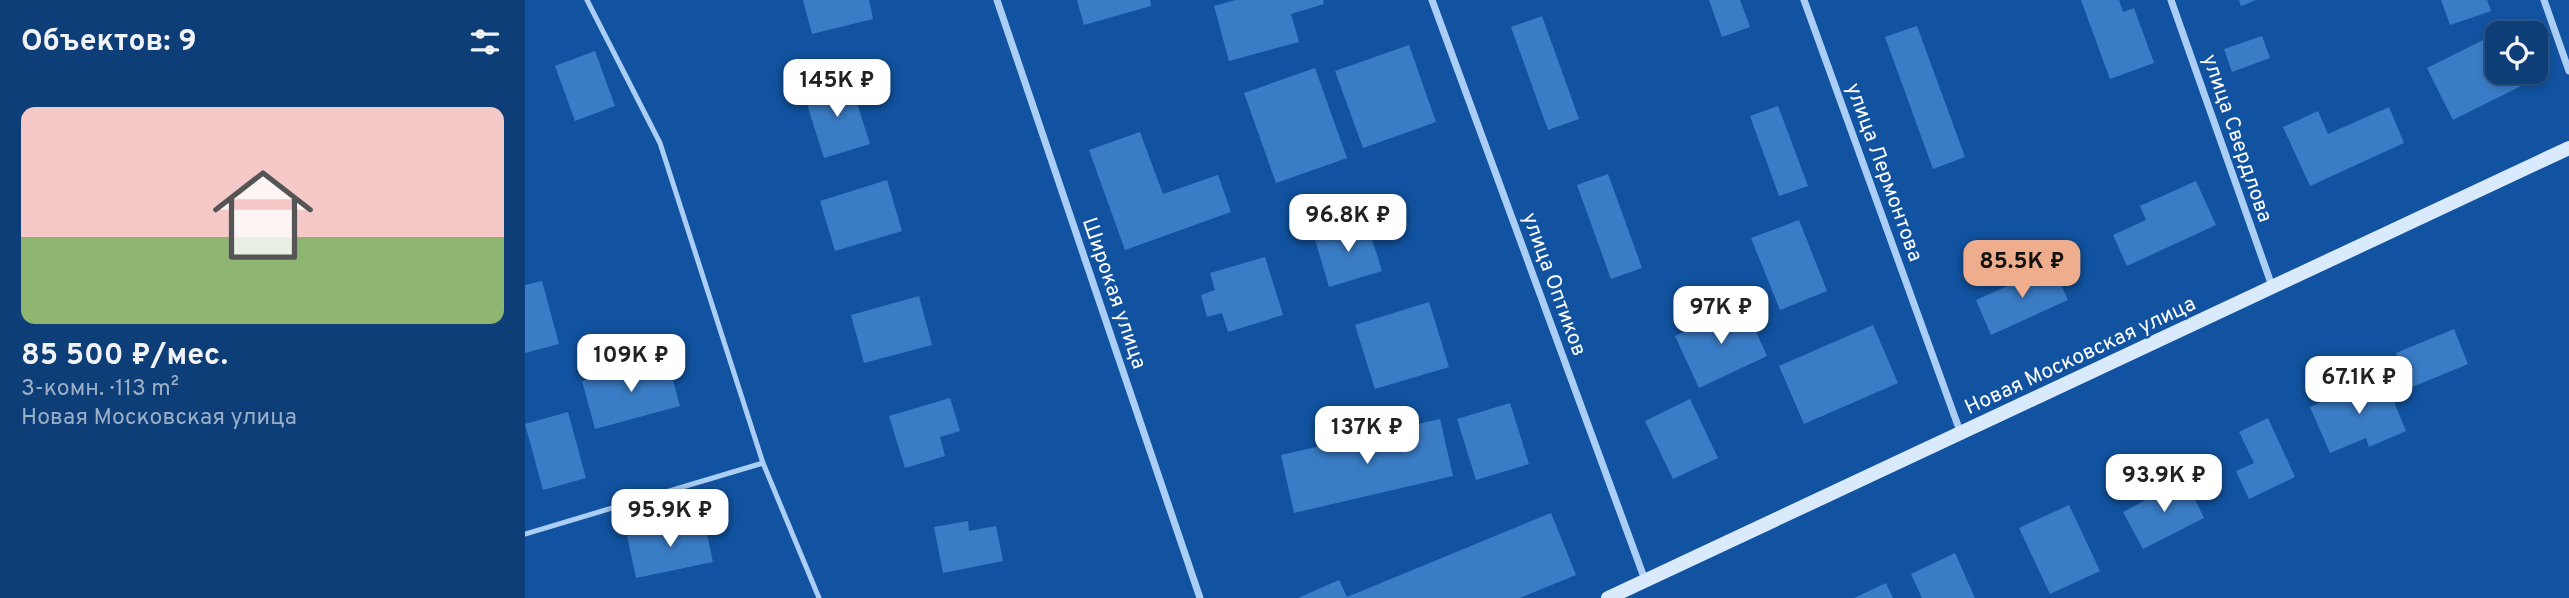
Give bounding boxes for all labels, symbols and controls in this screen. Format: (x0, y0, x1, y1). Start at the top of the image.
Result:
map controls (2485, 21, 2548, 84)
button: locate (2485, 21, 2548, 84)
icon: filters (466, 23, 504, 61)
text: Объектов: 9 (21, 24, 197, 61)
street label: улица Свердлова (2195, 51, 2278, 226)
pin: 145K ₽ (780, 60, 894, 119)
text: 145K ₽ (799, 67, 875, 96)
street label: улица Лермонтова (1839, 79, 1928, 266)
icon: home (200, 152, 326, 278)
pin: 96.8K ₽ (1283, 194, 1413, 254)
text: 96.8K ₽ (1305, 202, 1391, 231)
street label: улица Оптиков (1515, 209, 1592, 360)
street label: Широкая улица (1075, 214, 1152, 373)
pin: 85.5K ₽ (1957, 240, 2087, 300)
text: 85.5K ₽ (1979, 248, 2065, 277)
pin: 97K ₽ (1672, 286, 1770, 346)
street label: Новая Московская улица (1961, 291, 2200, 422)
text: 97K ₽ (1689, 294, 1753, 323)
pin: 109K ₽ (574, 334, 688, 394)
text: 85 500 ₽/мес. (21, 338, 228, 375)
text: 109K ₽ (593, 342, 669, 371)
pin: 67.1K ₽ (2294, 356, 2424, 416)
text: 67.1K ₽ (2321, 364, 2397, 393)
text: 3-комн. · 113 m² (21, 375, 179, 404)
text: Новая Московская улица (21, 404, 297, 433)
pin: 137K ₽ (1310, 406, 1424, 466)
text: 137K ₽ (1331, 414, 1403, 443)
pin: 93.9K ₽ (2099, 454, 2229, 514)
text: 93.9K ₽ (2122, 462, 2206, 491)
pin: 95.9K ₽ (605, 490, 735, 549)
text: 95.9K ₽ (627, 497, 713, 526)

